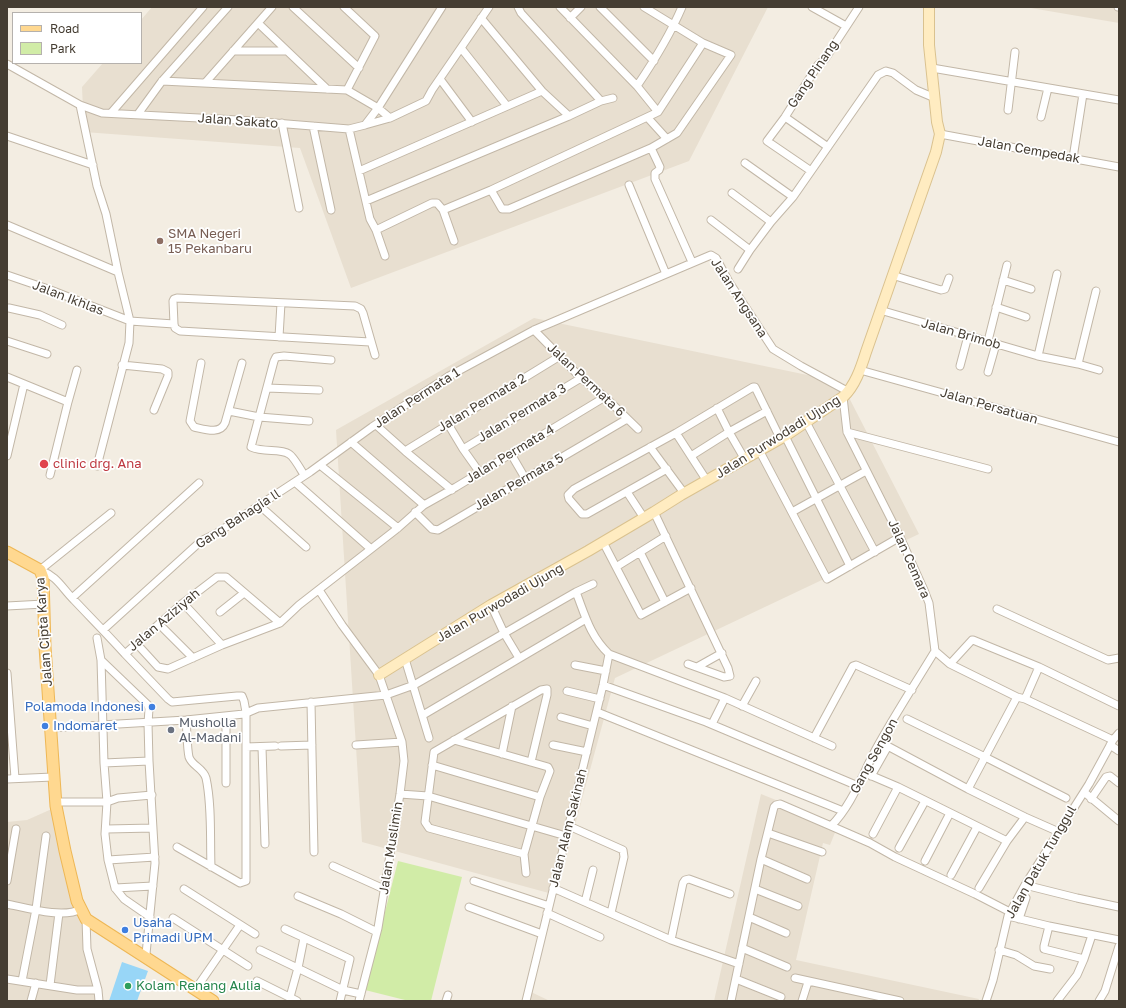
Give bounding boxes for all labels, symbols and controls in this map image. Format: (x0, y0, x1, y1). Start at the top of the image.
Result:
legend (12, 12, 142, 64)
text: Road (50, 21, 79, 36)
street label: Gang Pinang (784, 37, 842, 111)
text: Park (50, 41, 76, 56)
street label: Jalan Sakato (197, 110, 279, 132)
street label: Jalan Cempedak (977, 133, 1081, 167)
place label: SMA Negeri 15 Pekanbaru (168, 226, 252, 257)
marker: SMA Negeri 15 Pekanbaru (155, 236, 165, 246)
street label: Jalan Angsana (708, 255, 770, 341)
street label: Jalan Ikhlas (30, 277, 106, 319)
street label: Jalan Brimob (919, 315, 1003, 353)
street label: Jalan Permata 6 (544, 340, 628, 420)
street label: Jalan Permata 1 (371, 364, 463, 432)
street label: Jalan Permata 2 (435, 370, 529, 436)
street label: Jalan Permata 3 (475, 380, 569, 446)
street label: Jalan Persatuan (938, 385, 1040, 427)
street label: Jalan Purwodadi Ujung (713, 392, 843, 482)
street label: Jalan Permata 4 (463, 421, 557, 487)
street label: Jalan Permata 5 (472, 450, 566, 514)
place label: clinic drg. Ana (53, 456, 142, 472)
marker: clinic drg. Ana (38, 458, 50, 470)
street label: Gang Bahagia ll (193, 486, 283, 552)
street label: Jalan Cemara (885, 517, 933, 601)
street label: Jalan Purwodadi Ujung (434, 560, 566, 646)
street label: Jalan Cipta Karya (32, 577, 56, 687)
street label: Jalan Aziziyah (125, 586, 203, 654)
place label: Polamoda Indonesi (25, 699, 144, 715)
marker: Polamoda Indonesi (147, 702, 157, 712)
place label: Musholla Al-Madani (179, 715, 241, 746)
street label: Gang Sengon (847, 716, 901, 796)
place label: Indomaret (53, 718, 117, 734)
marker: Indomaret (40, 721, 50, 731)
marker: Musholla Al-Madani (166, 725, 176, 735)
street label: Jalan Alam Sakinah (546, 767, 590, 889)
street label: Jalan Muslimin (376, 800, 406, 896)
street label: Jalan Datuk Tunggul (1002, 803, 1080, 921)
place label: Usaha Primadi UPM (133, 915, 213, 946)
marker: Usaha Primadi UPM (120, 925, 130, 935)
place label: Kolam Renang Aulia (136, 978, 261, 994)
marker: Kolam Renang Aulia (123, 981, 133, 991)

